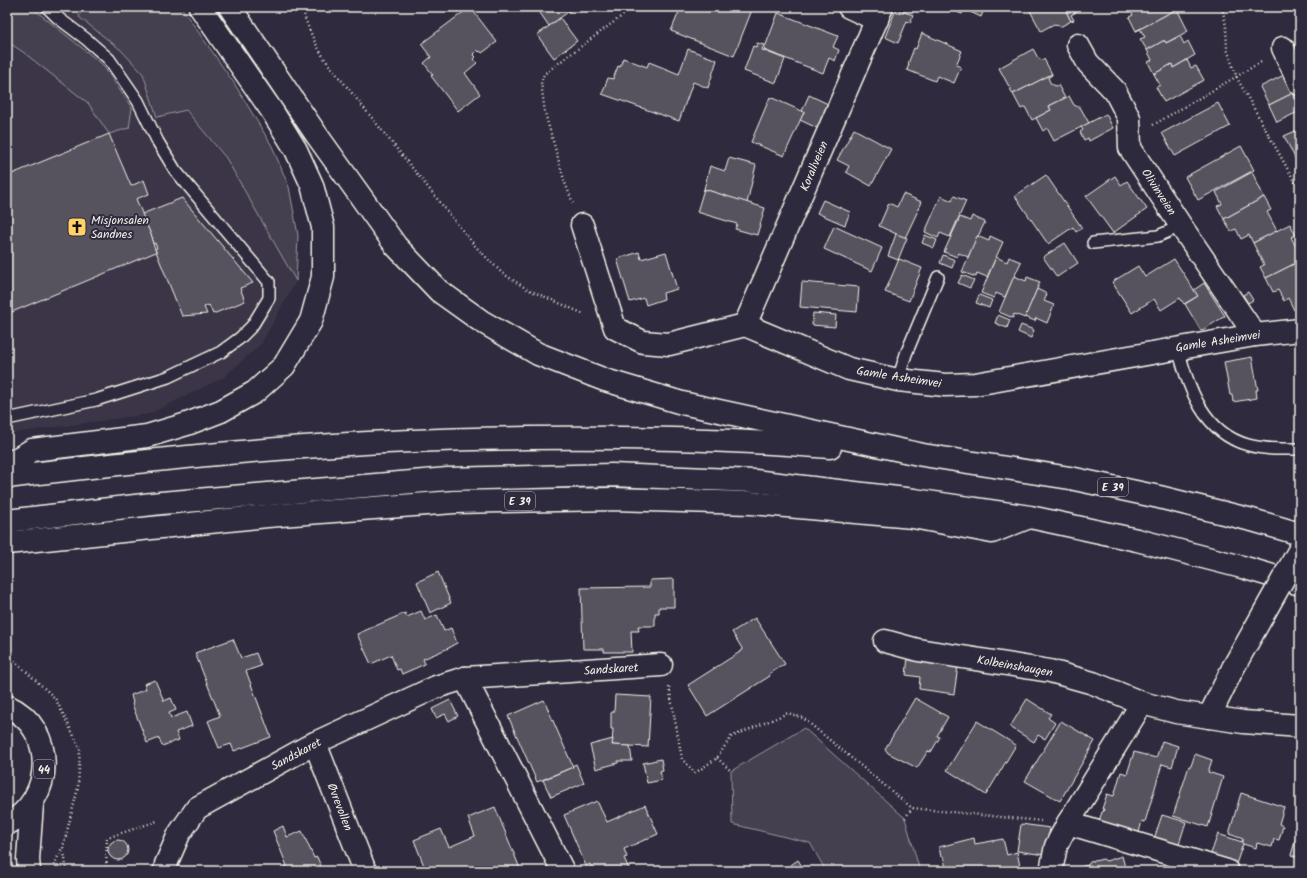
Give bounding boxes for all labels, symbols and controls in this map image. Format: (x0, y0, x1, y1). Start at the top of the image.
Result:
street label: Korallveien (795, 138, 834, 194)
street label: Olivinveien (1136, 165, 1181, 220)
place label: Misjonsalen Sandnes (91, 211, 149, 244)
church icon: Misjonsalen Sandnes (66, 216, 88, 238)
street label: Gamle Asheimvei (1174, 325, 1263, 358)
street label: Gamle Asheimvei (855, 361, 944, 394)
road number: E 39 (1098, 478, 1128, 496)
road number: E 39 (505, 492, 535, 510)
street label: Kolbeinshaugen (975, 650, 1054, 683)
street label: Sandskaret (583, 658, 639, 681)
street label: Sandskaret (268, 733, 325, 776)
road number: 44 (34, 760, 54, 778)
street label: Øvrevollen (322, 780, 357, 834)

